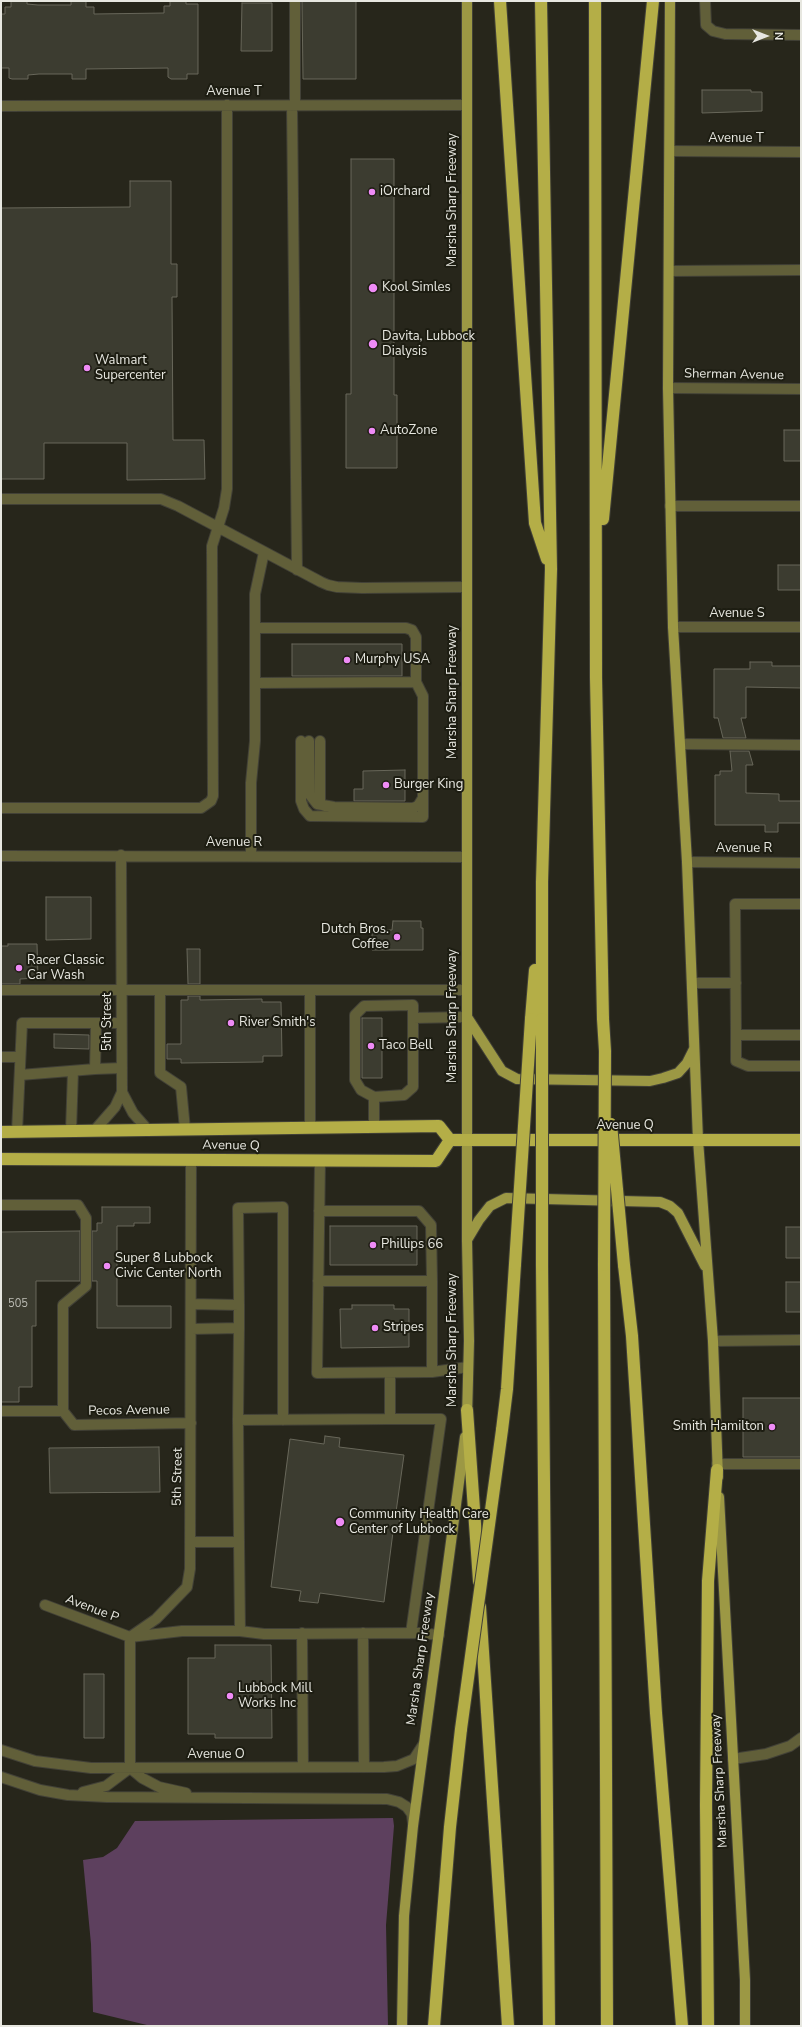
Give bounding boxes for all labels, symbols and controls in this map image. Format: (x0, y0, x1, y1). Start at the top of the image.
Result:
north arrow (746, 16, 786, 56)
text: N (771, 32, 786, 40)
street label: Avenue T (206, 84, 262, 100)
street label: Avenue T (708, 131, 764, 147)
street label: Marsha Sharp Freeway (445, 133, 461, 267)
place label: iOrchard (380, 184, 430, 200)
marker: iOrchard (367, 187, 377, 197)
place label: Kool Simles (382, 280, 451, 296)
marker: Kool Simles (367, 282, 379, 294)
place label: Davita, Lubbock Dialysis (382, 329, 475, 360)
marker: Davita, Lubbock Dialysis (367, 338, 379, 350)
place label: Walmart Supercenter (95, 353, 166, 384)
marker: Walmart Supercenter (82, 363, 92, 373)
street label: Sherman Avenue (684, 366, 784, 384)
place label: AutoZone (380, 423, 437, 439)
marker: AutoZone (367, 426, 377, 436)
street label: Avenue S (709, 606, 765, 622)
street label: Marsha Sharp Freeway (445, 625, 461, 759)
place label: Murphy USA (355, 652, 430, 668)
marker: Murphy USA (342, 655, 352, 665)
place label: Burger King (394, 777, 463, 793)
marker: Burger King (381, 780, 391, 790)
street label: Avenue R (206, 835, 262, 851)
street label: Avenue R (716, 841, 772, 857)
place label: Dutch Bros. Coffee (321, 922, 389, 953)
marker: Dutch Bros. Coffee (392, 932, 402, 942)
street label: Marsha Sharp Freeway (445, 949, 461, 1083)
place label: Racer Classic Car Wash (27, 953, 104, 984)
marker: Racer Classic Car Wash (14, 963, 24, 973)
street label: 5th Street (100, 993, 116, 1051)
place label: River Smith's (239, 1015, 315, 1031)
marker: River Smith's (226, 1018, 236, 1028)
place label: Taco Bell (379, 1038, 433, 1054)
marker: Taco Bell (366, 1041, 376, 1051)
street label: Avenue Q (596, 1118, 654, 1134)
street label: Avenue Q (202, 1138, 260, 1154)
place label: Phillips 66 (381, 1237, 443, 1253)
marker: Phillips 66 (368, 1240, 378, 1250)
place label: Super 8 Lubbock Civic Center North (115, 1251, 222, 1282)
marker: Super 8 Lubbock Civic Center North (102, 1261, 112, 1271)
street label: Marsha Sharp Freeway (445, 1273, 461, 1407)
house number: 505 (8, 1297, 28, 1311)
place label: Stripes (383, 1320, 424, 1336)
marker: Stripes (370, 1323, 380, 1333)
street label: Pecos Avenue (88, 1402, 170, 1420)
place label: Smith Hamilton (673, 1419, 764, 1435)
marker: Smith Hamilton (767, 1422, 777, 1432)
street label: 5th Street (170, 1448, 186, 1506)
place label: Community Health Care Center of Lubbock (349, 1507, 489, 1538)
marker: Community Health Care Center of Lubbock (334, 1516, 346, 1528)
street label: Avenue P (63, 1592, 121, 1626)
street label: Marsha Sharp Freeway (404, 1592, 438, 1726)
place label: Lubbock Mill Works Inc (238, 1681, 312, 1712)
marker: Lubbock Mill Works Inc (225, 1691, 235, 1701)
street label: Marsha Sharp Freeway (709, 1714, 731, 1848)
street label: Avenue O (187, 1747, 245, 1763)

